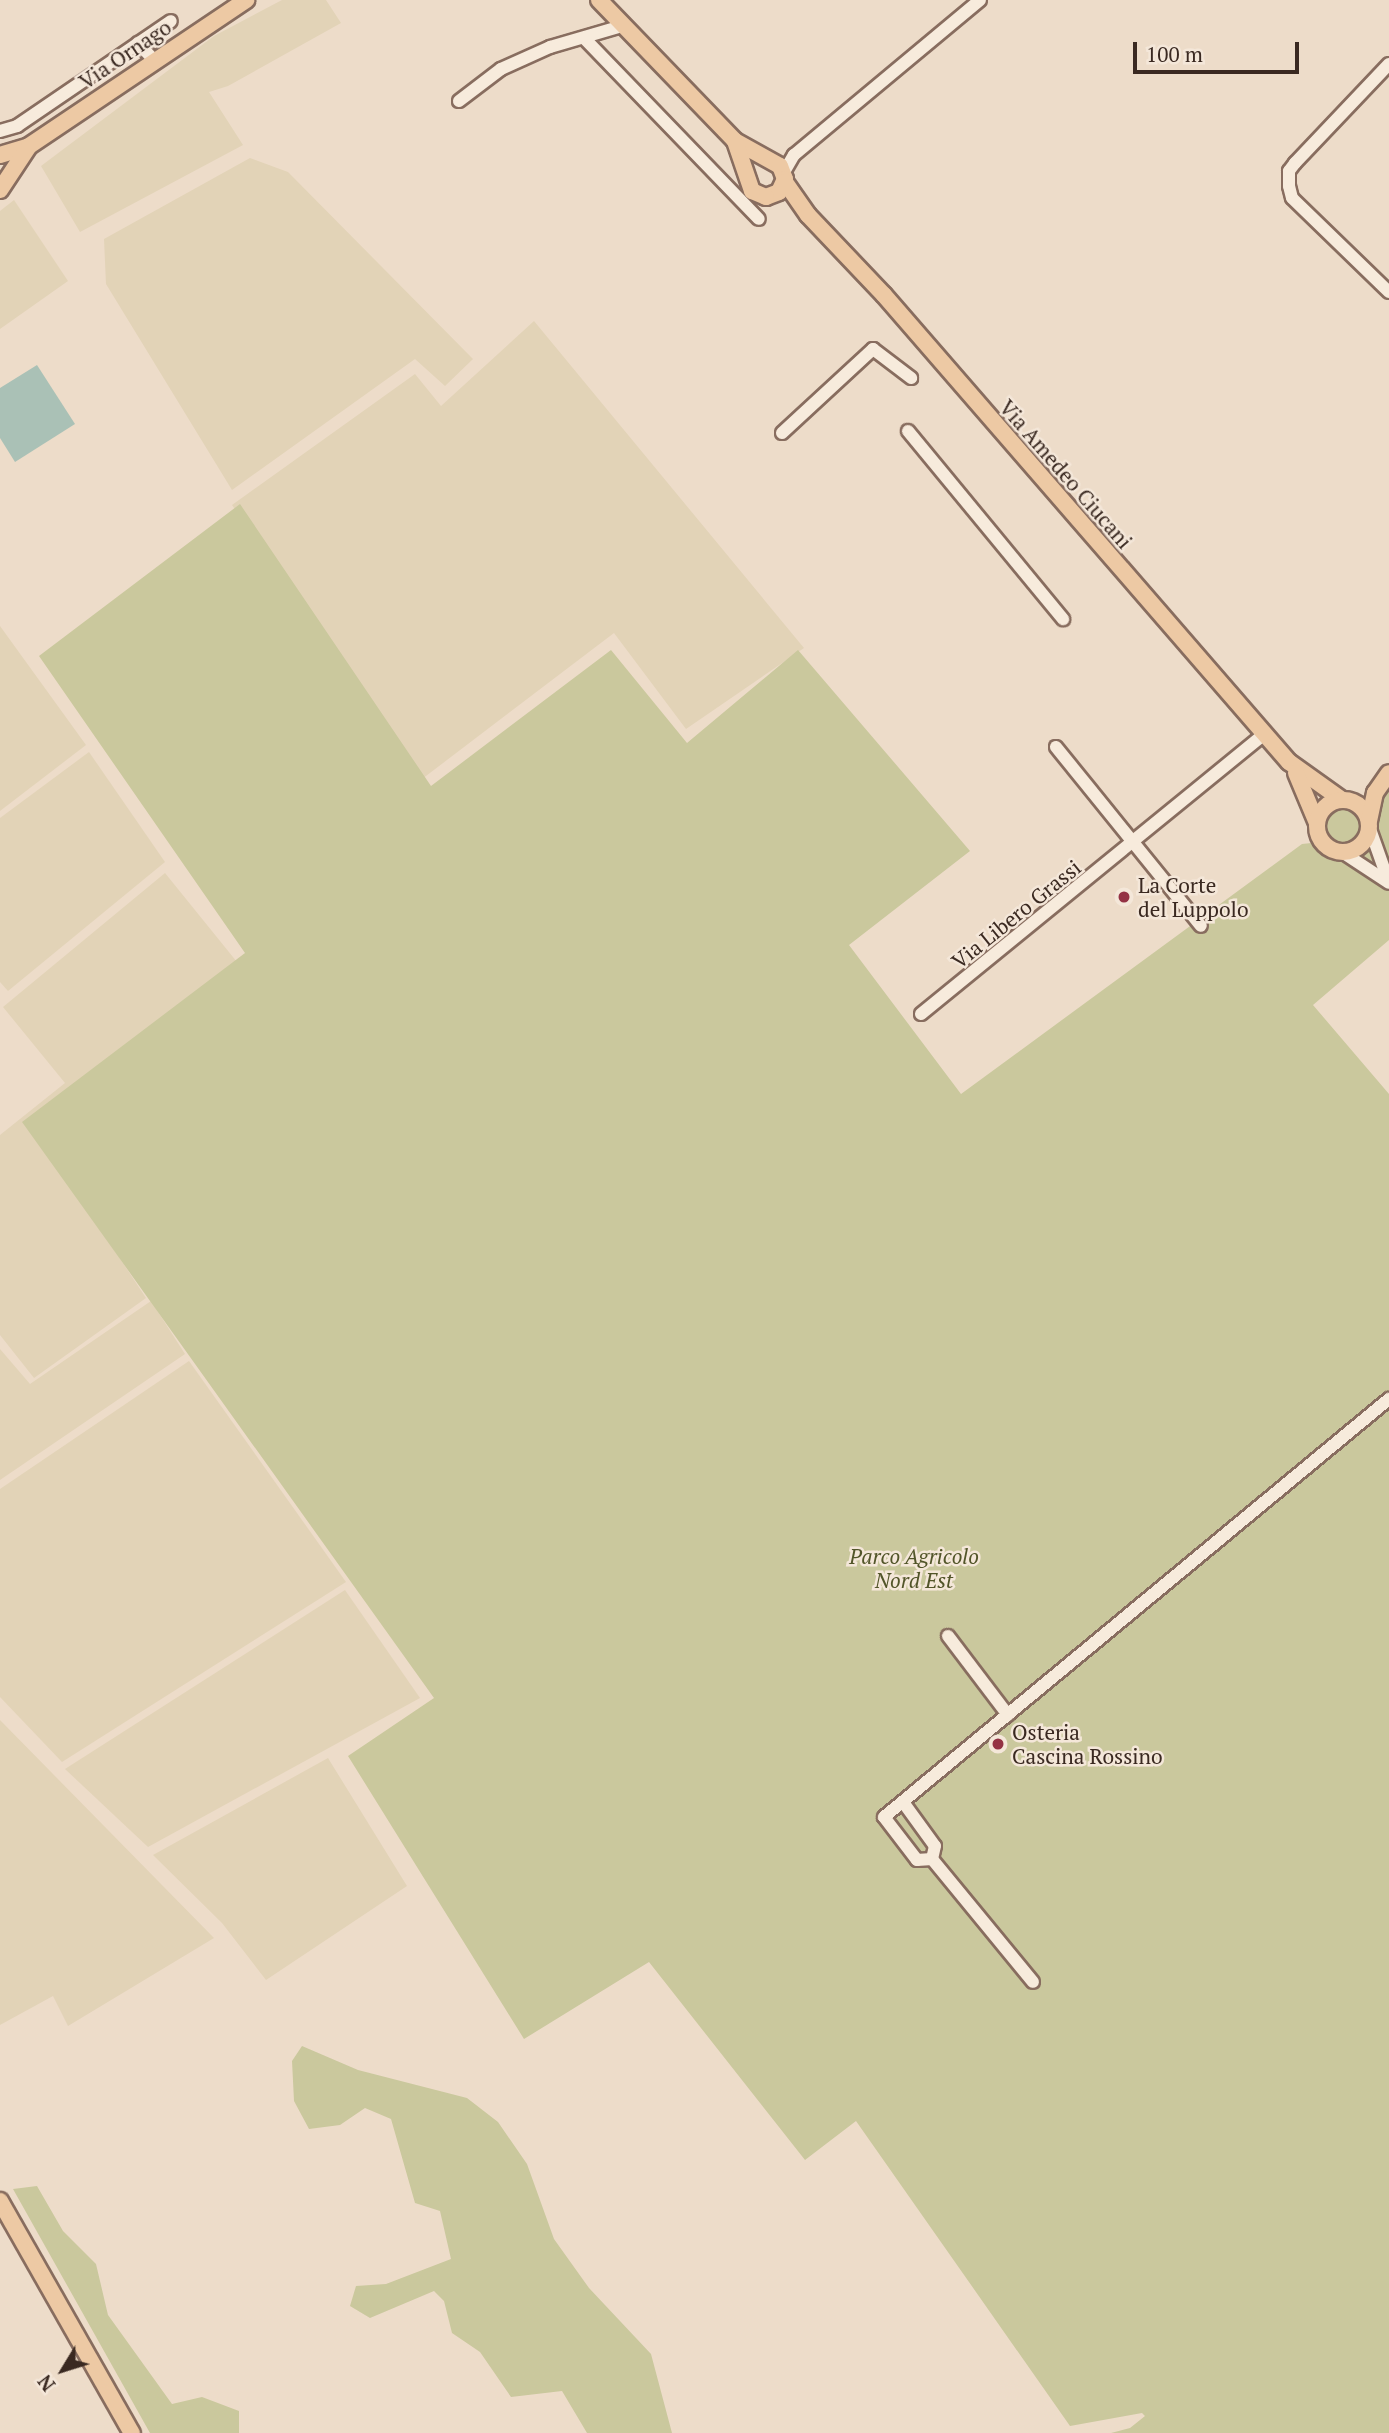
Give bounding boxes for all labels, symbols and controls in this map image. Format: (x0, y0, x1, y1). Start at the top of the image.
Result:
street label: Via Ornago (74, 14, 176, 94)
scale bar (1137, 28, 1303, 72)
text: 100 m (1146, 40, 1203, 68)
street label: Via Amedeo Ciucani (994, 394, 1138, 554)
street label: Via Libero Grassi (946, 854, 1086, 974)
place label: La Corte del Luppolo (1138, 872, 1249, 922)
marker: La Corte del Luppolo (1116, 889, 1132, 905)
park label: Parco Agricolo Nord Est (849, 1543, 979, 1593)
place label: Osteria Cascina Rossino (1012, 1719, 1163, 1769)
marker: Osteria Cascina Rossino (990, 1736, 1006, 1752)
north arrow (28, 2335, 98, 2405)
text: N (32, 2370, 60, 2397)

